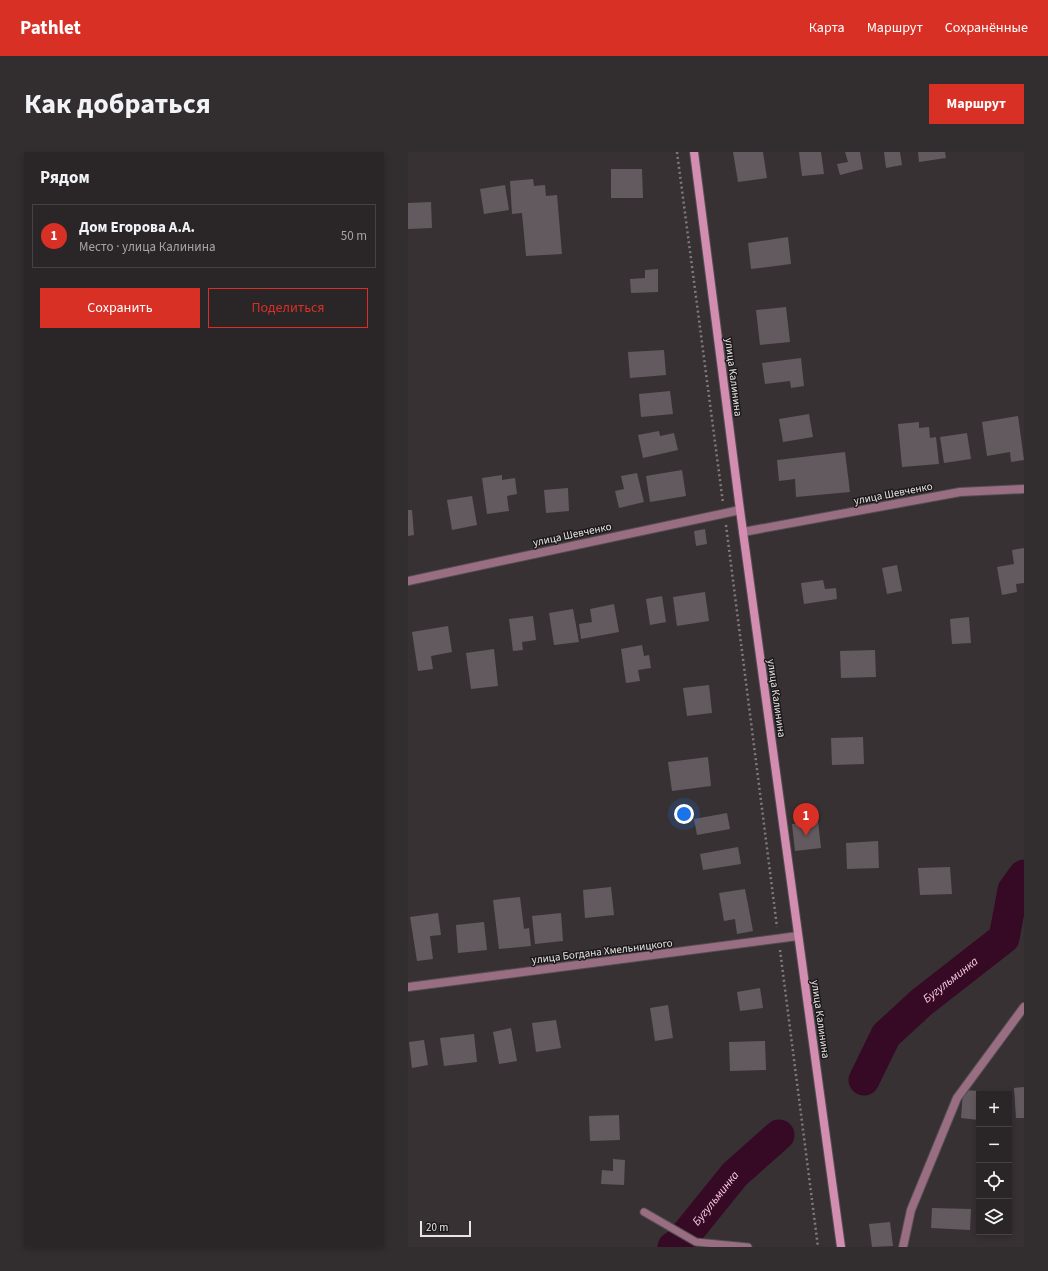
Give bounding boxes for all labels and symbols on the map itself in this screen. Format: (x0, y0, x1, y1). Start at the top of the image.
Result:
street label: улица Калинина (721, 337, 746, 417)
street label: улица Шевченко (852, 478, 934, 508)
street label: улица Шевченко (531, 519, 613, 550)
street label: улица Калинина (764, 658, 789, 738)
pin: 1 (793, 803, 819, 836)
your location (674, 804, 694, 824)
street label: улица Богдана Хмельницкого (531, 935, 673, 968)
water label: Бугульминка (919, 953, 982, 1007)
street label: улица Калинина (808, 979, 833, 1059)
water label: Бугульминка (688, 1167, 744, 1229)
scale bar (420, 1219, 471, 1238)

